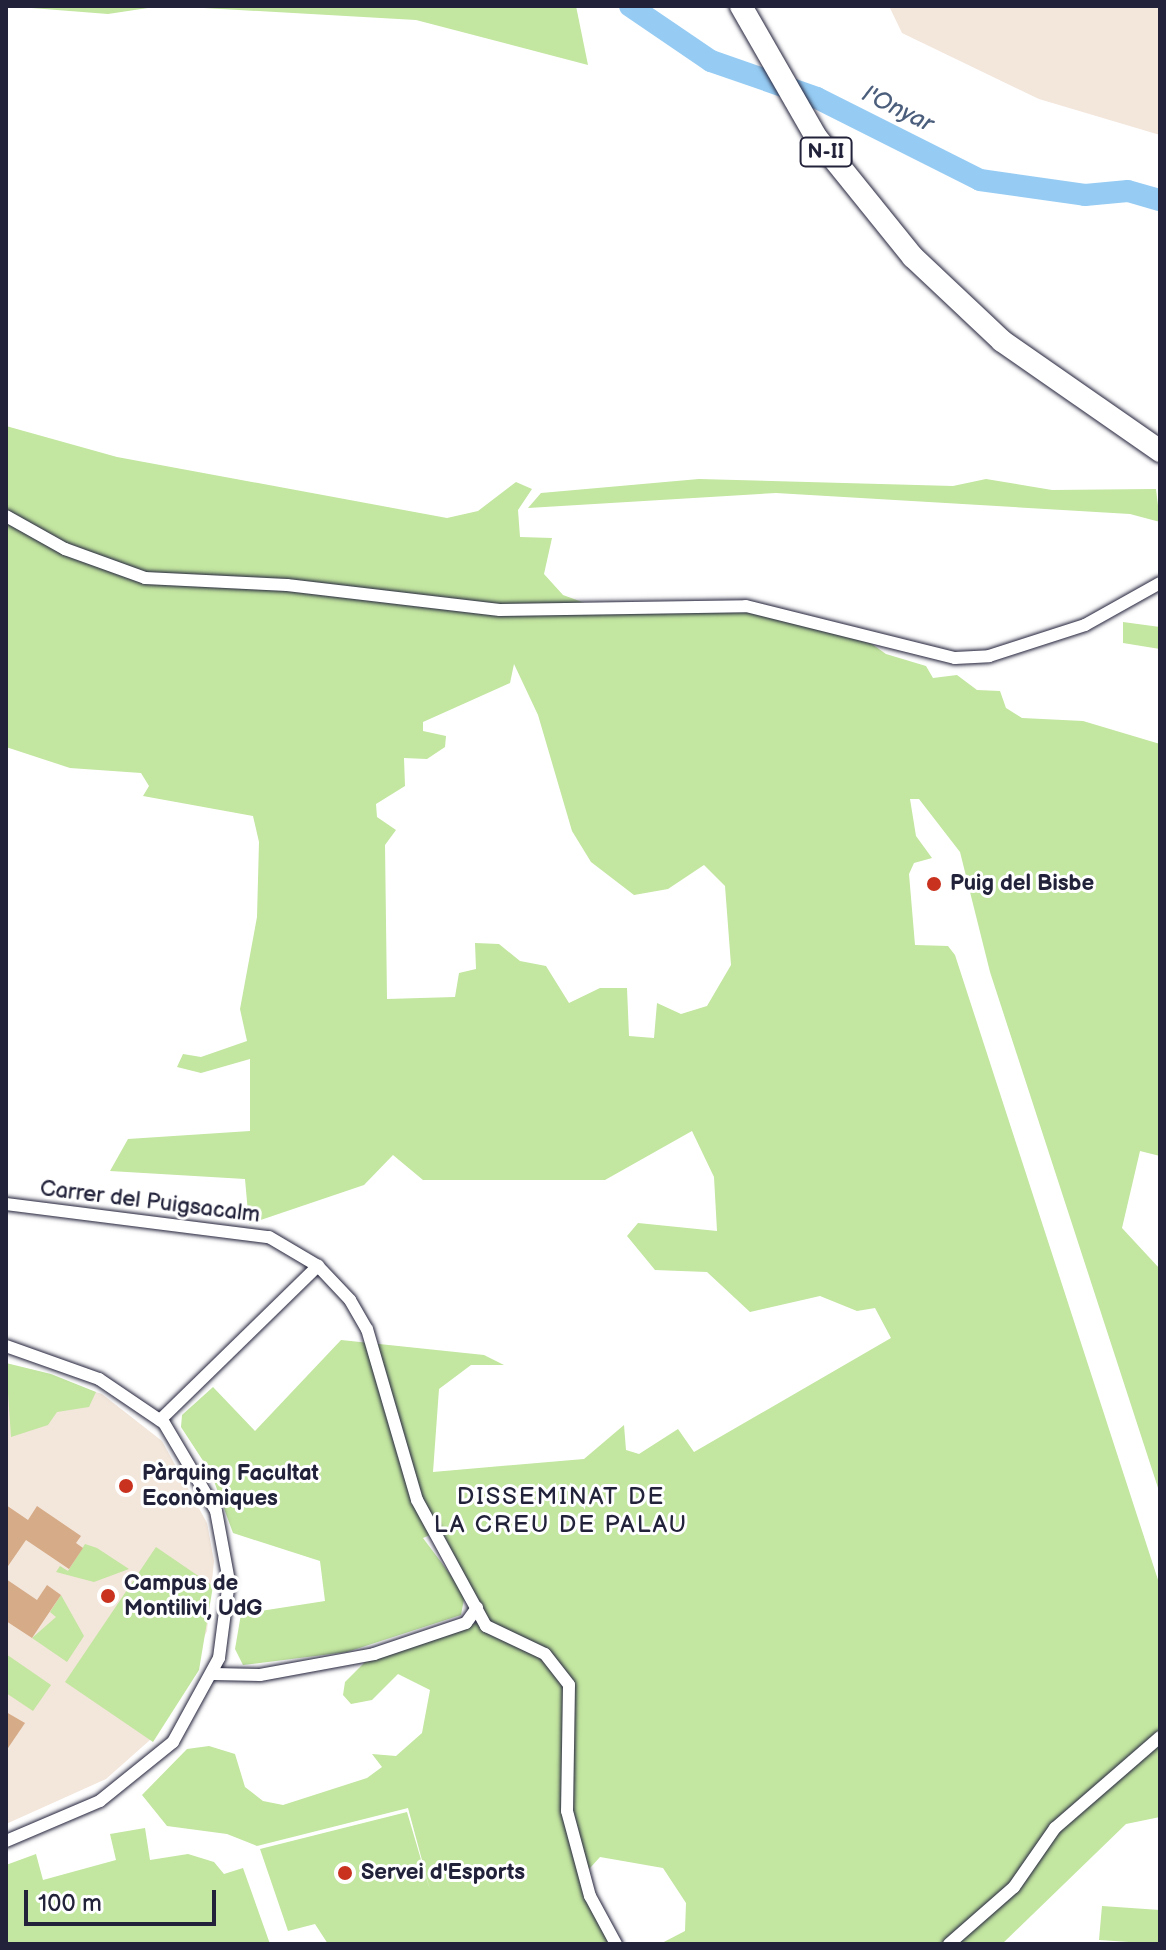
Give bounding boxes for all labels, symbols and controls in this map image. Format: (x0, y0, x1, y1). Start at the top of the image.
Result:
water label: l'Onyar (858, 80, 938, 138)
road number: N-II (798, 136, 854, 168)
place label: Puig del Bisbe (950, 871, 1094, 897)
marker: Puig del Bisbe (925, 875, 943, 893)
street label: Carrer del Puigsacalm (38, 1175, 262, 1229)
place label: Pàrquing Facultat Econòmiques (142, 1460, 319, 1512)
marker: Pàrquing Facultat Econòmiques (117, 1477, 135, 1495)
district label: DISSEMINAT DE LA CREU DE PALAU (434, 1483, 688, 1539)
place label: Campus de Montilivi, UdG (124, 1570, 263, 1622)
marker: Campus de Montilivi, UdG (99, 1587, 117, 1605)
place label: Servei d'Esports (361, 1860, 525, 1886)
marker: Servei d'Esports (336, 1864, 354, 1882)
scale bar (28, 1874, 220, 1924)
text: 100 m (38, 1889, 102, 1918)

